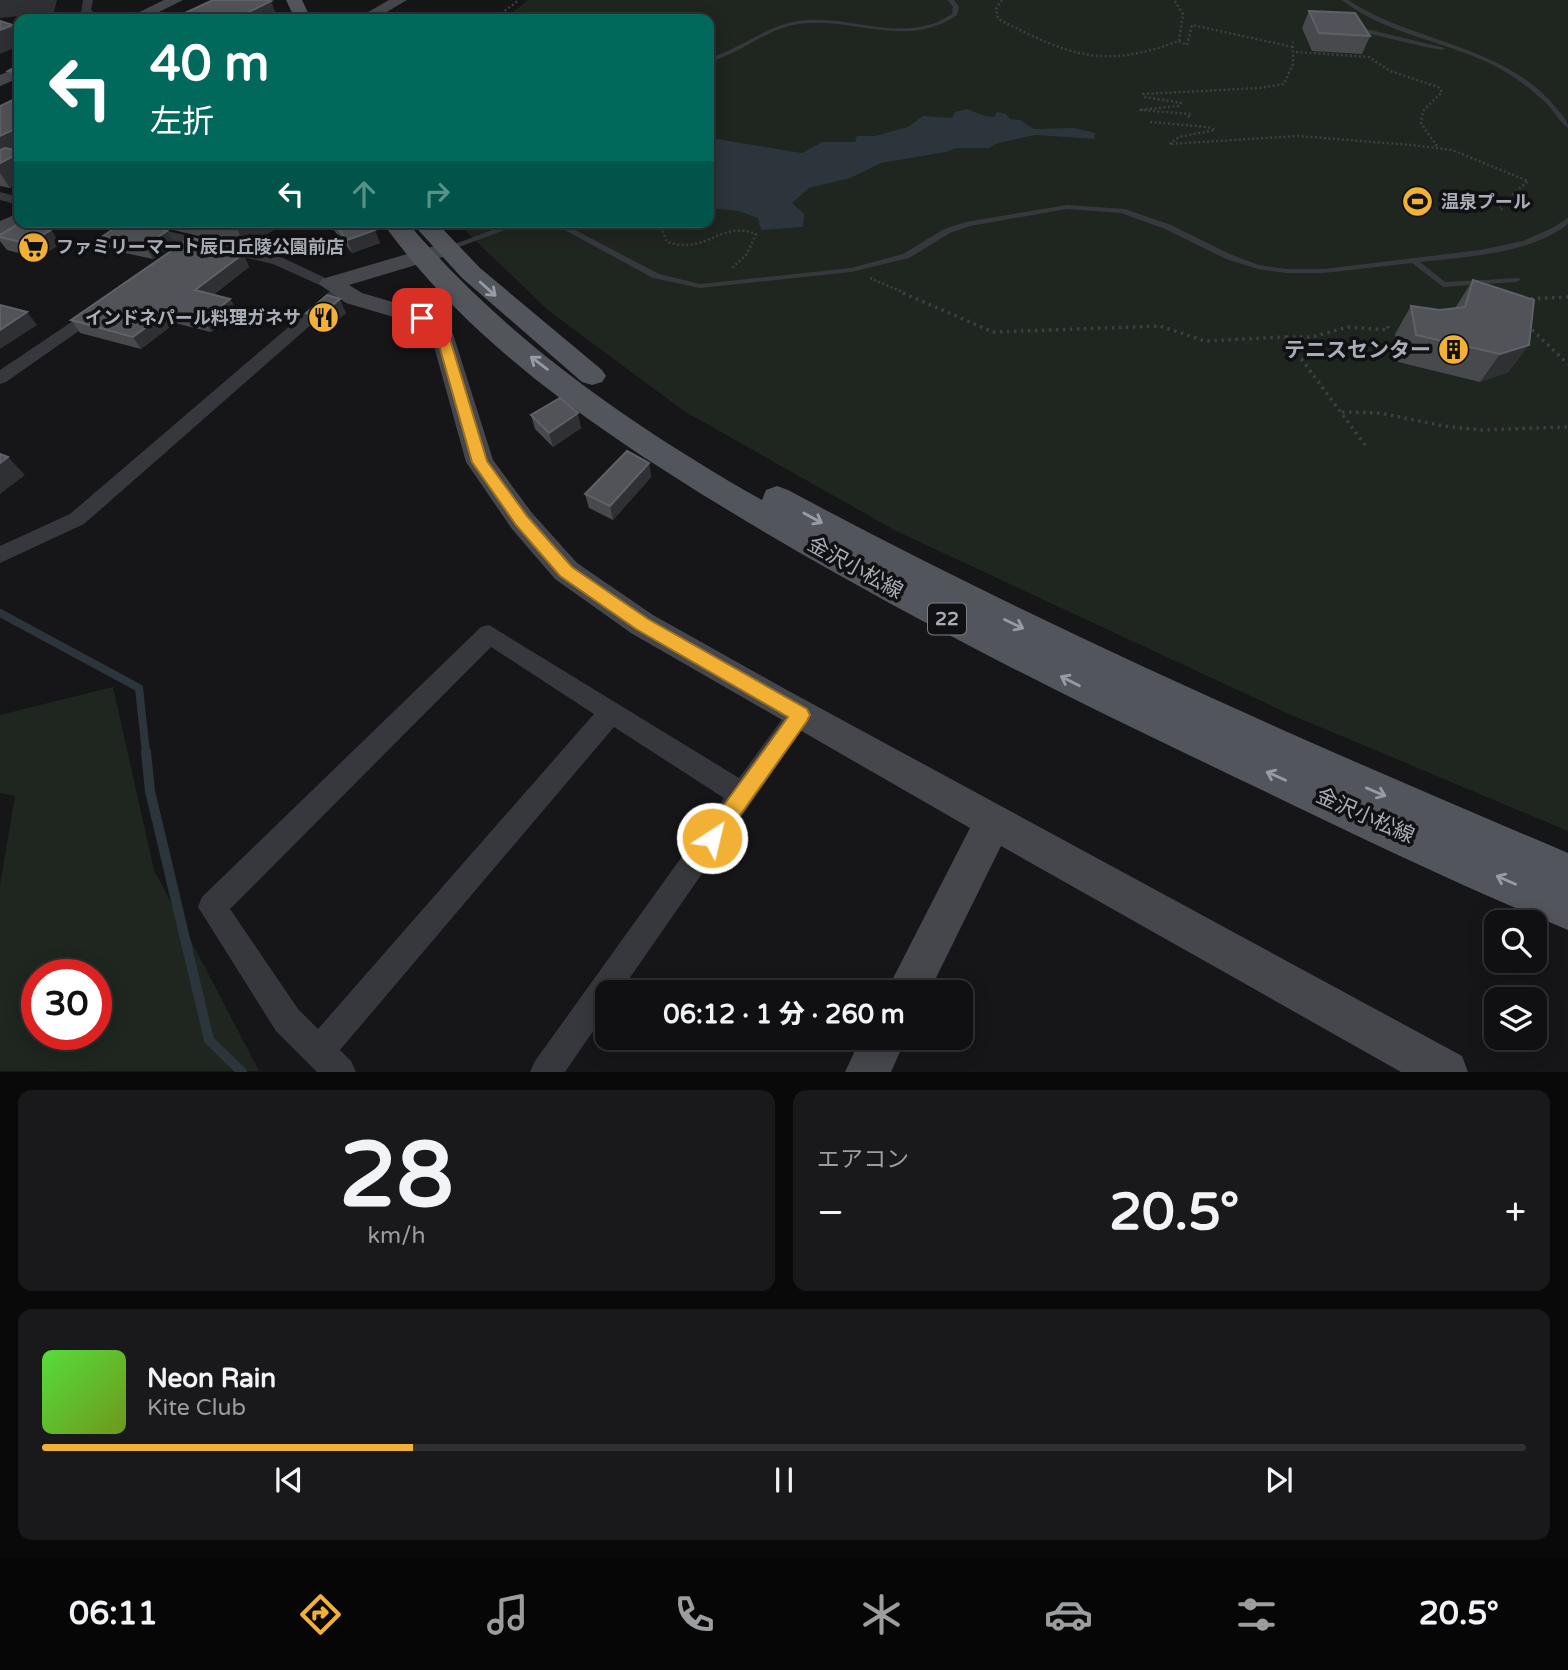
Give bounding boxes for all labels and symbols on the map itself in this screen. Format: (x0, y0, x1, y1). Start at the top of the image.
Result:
sports icon: 温泉プール (1401, 185, 1435, 219)
place label: 温泉プール (1441, 191, 1531, 213)
supermarket icon: ファミリーマート辰口丘陵公園前店 (16, 230, 50, 264)
place label: ファミリーマート辰口丘陵公園前店 (56, 236, 344, 258)
one-way arrow (479, 280, 496, 297)
pin (392, 288, 452, 348)
restaurant icon: インドネパール料理ガネサ (307, 301, 341, 335)
place label: インドネパール料理ガネサ (85, 307, 301, 329)
building icon: テニスセンター (1437, 333, 1471, 367)
place label: テニスセンター (1284, 338, 1431, 363)
one-way arrow (530, 356, 549, 371)
one-way arrow (802, 512, 823, 525)
street label: 金沢小松線 (803, 532, 907, 604)
road number: 22 (928, 604, 966, 634)
one-way arrow (1003, 618, 1024, 632)
one-way arrow (1060, 674, 1081, 688)
one-way arrow (1266, 769, 1288, 782)
street label: 金沢小松線 (1312, 783, 1418, 849)
one-way arrow (1365, 786, 1387, 799)
position arrow (675, 801, 749, 875)
one-way arrow (1496, 873, 1517, 886)
speed limit sign: 30 (21, 959, 112, 1050)

